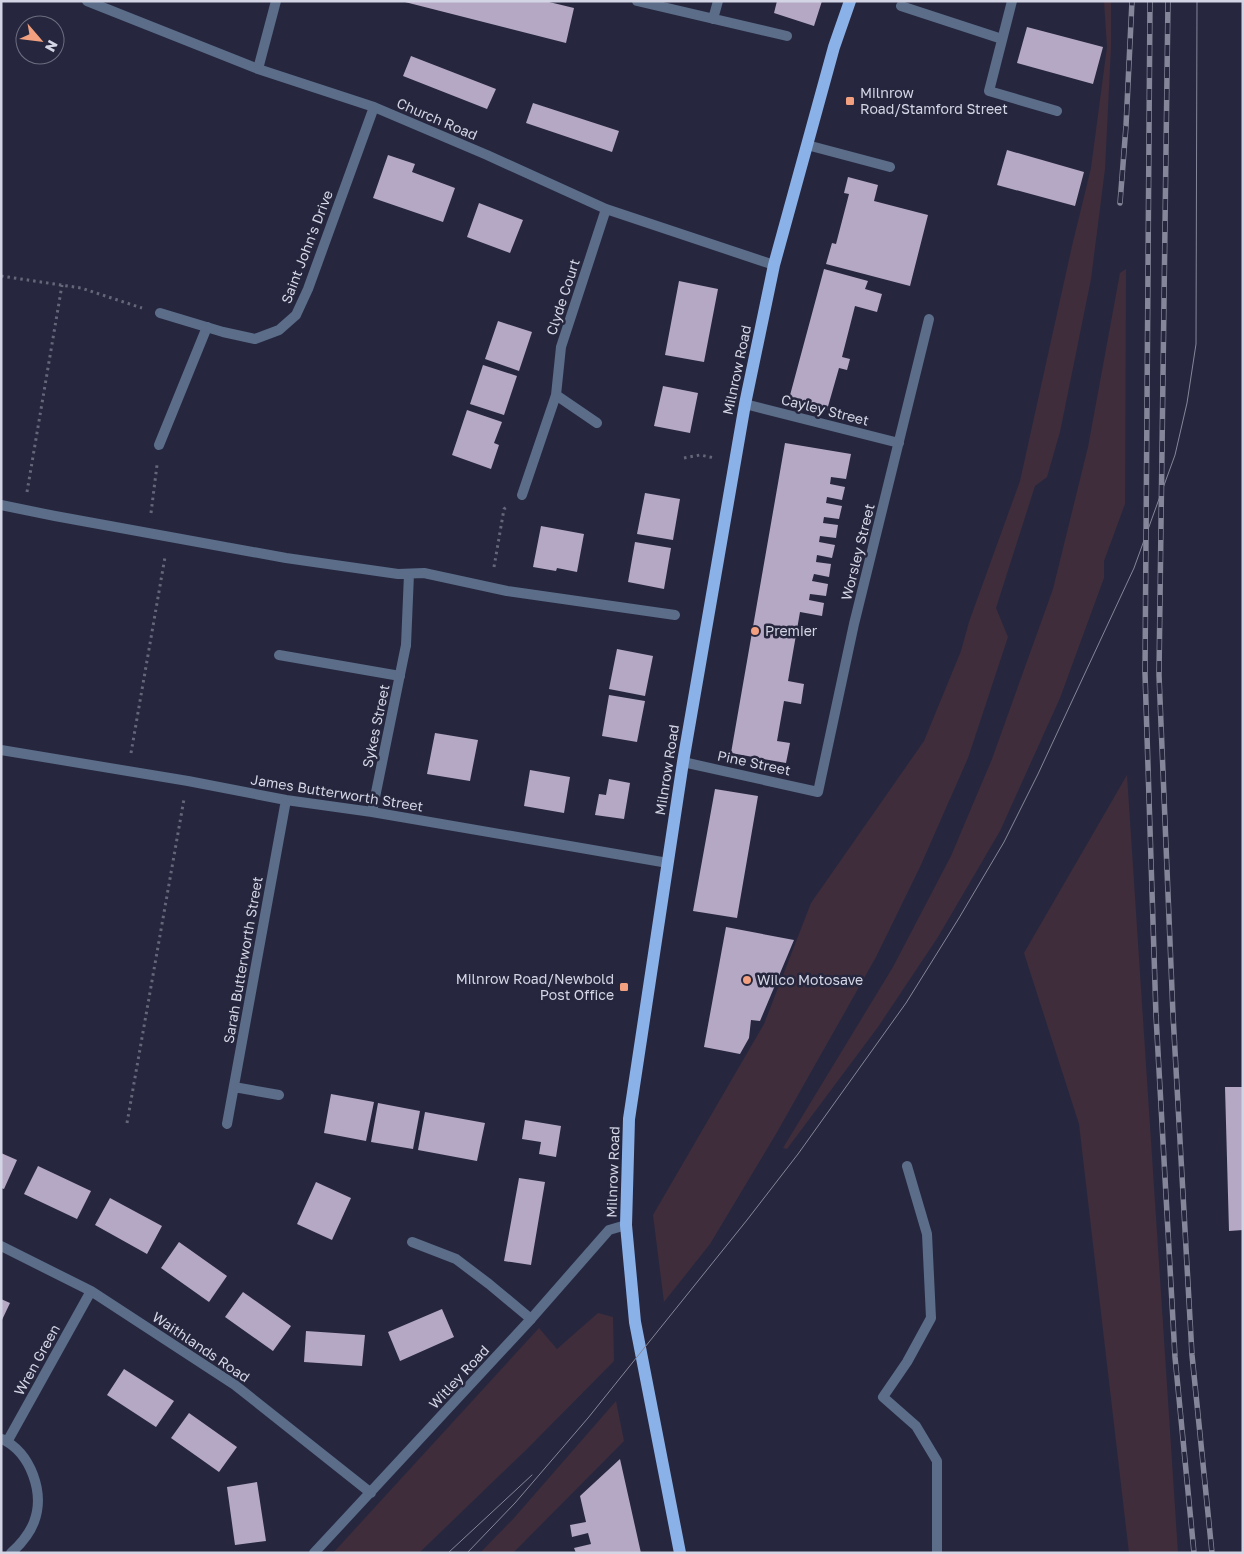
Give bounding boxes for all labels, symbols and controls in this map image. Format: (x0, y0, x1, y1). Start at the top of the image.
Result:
north arrow (15, 15, 65, 65)
text: N (42, 38, 62, 55)
place label: Milnrow Road/Stamford Street (860, 84, 1008, 117)
street label: Church Road (394, 94, 480, 143)
marker: Milnrow Road/Stamford Street (844, 95, 856, 107)
street label: Saint John's Drive (277, 188, 336, 306)
street label: Clyde Court (542, 257, 583, 337)
street label: Milnrow Road (719, 323, 754, 416)
street label: Cayley Street (779, 390, 871, 429)
street label: Worsley Street (837, 502, 878, 602)
place label: Premier (765, 622, 818, 639)
marker: Premier (749, 625, 761, 637)
street label: Sykes Street (358, 683, 393, 769)
street label: Milnrow Road (651, 723, 682, 816)
street label: Pine Street (716, 746, 792, 779)
street label: James Butterworth Street (250, 770, 425, 815)
street label: Sarah Butterworth Street (219, 875, 266, 1045)
place label: Milnrow Road/Newbold Post Office (456, 970, 614, 1003)
place label: Wilco Motosave (757, 971, 863, 988)
marker: Wilco Motosave (741, 974, 753, 986)
marker: Milnrow Road/Newbold Post Office (618, 981, 630, 993)
street label: Milnrow Road (602, 1126, 623, 1218)
street label: Waithlands Road (149, 1308, 253, 1385)
street label: Wren Green (10, 1321, 63, 1398)
street label: Witley Road (425, 1341, 492, 1412)

